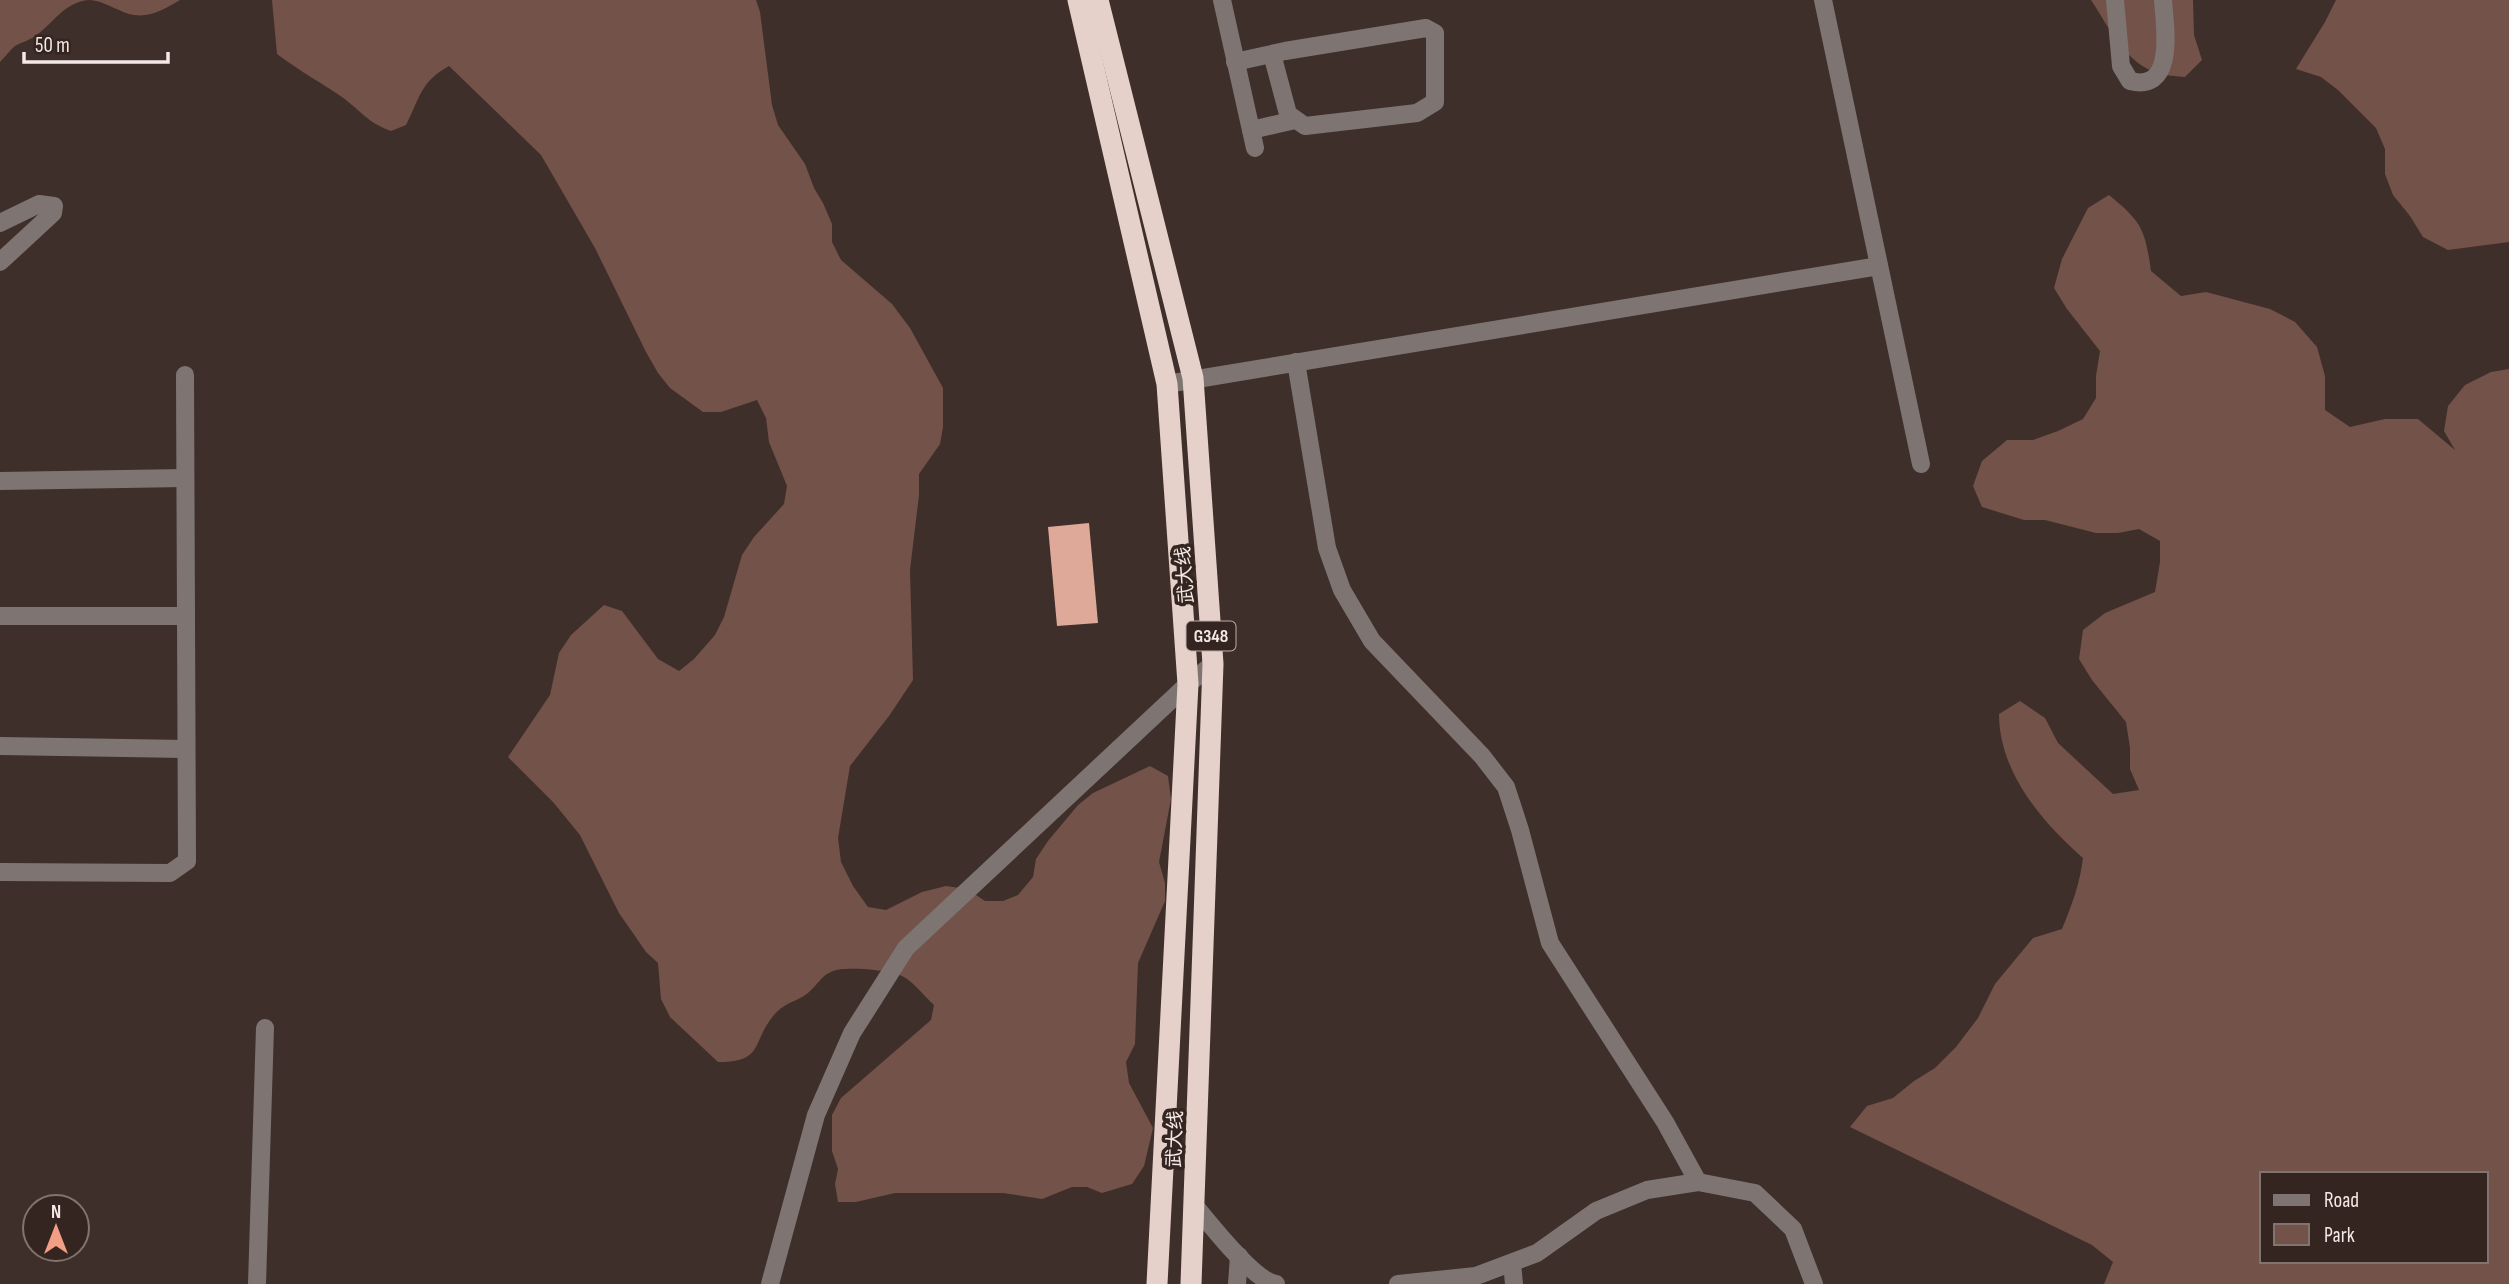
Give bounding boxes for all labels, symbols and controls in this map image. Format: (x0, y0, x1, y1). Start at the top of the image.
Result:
scale bar (24, 21, 168, 65)
text: 50 m (35, 33, 70, 58)
street label: 武大线 (1172, 546, 1199, 604)
road number: G348 (1186, 622, 1236, 650)
street label: 武大线 (1163, 1110, 1188, 1168)
legend (2260, 1172, 2488, 1263)
text: Road (2324, 1188, 2359, 1213)
north arrow (21, 1193, 91, 1263)
text: N (51, 1201, 61, 1224)
text: Park (2324, 1223, 2355, 1248)

